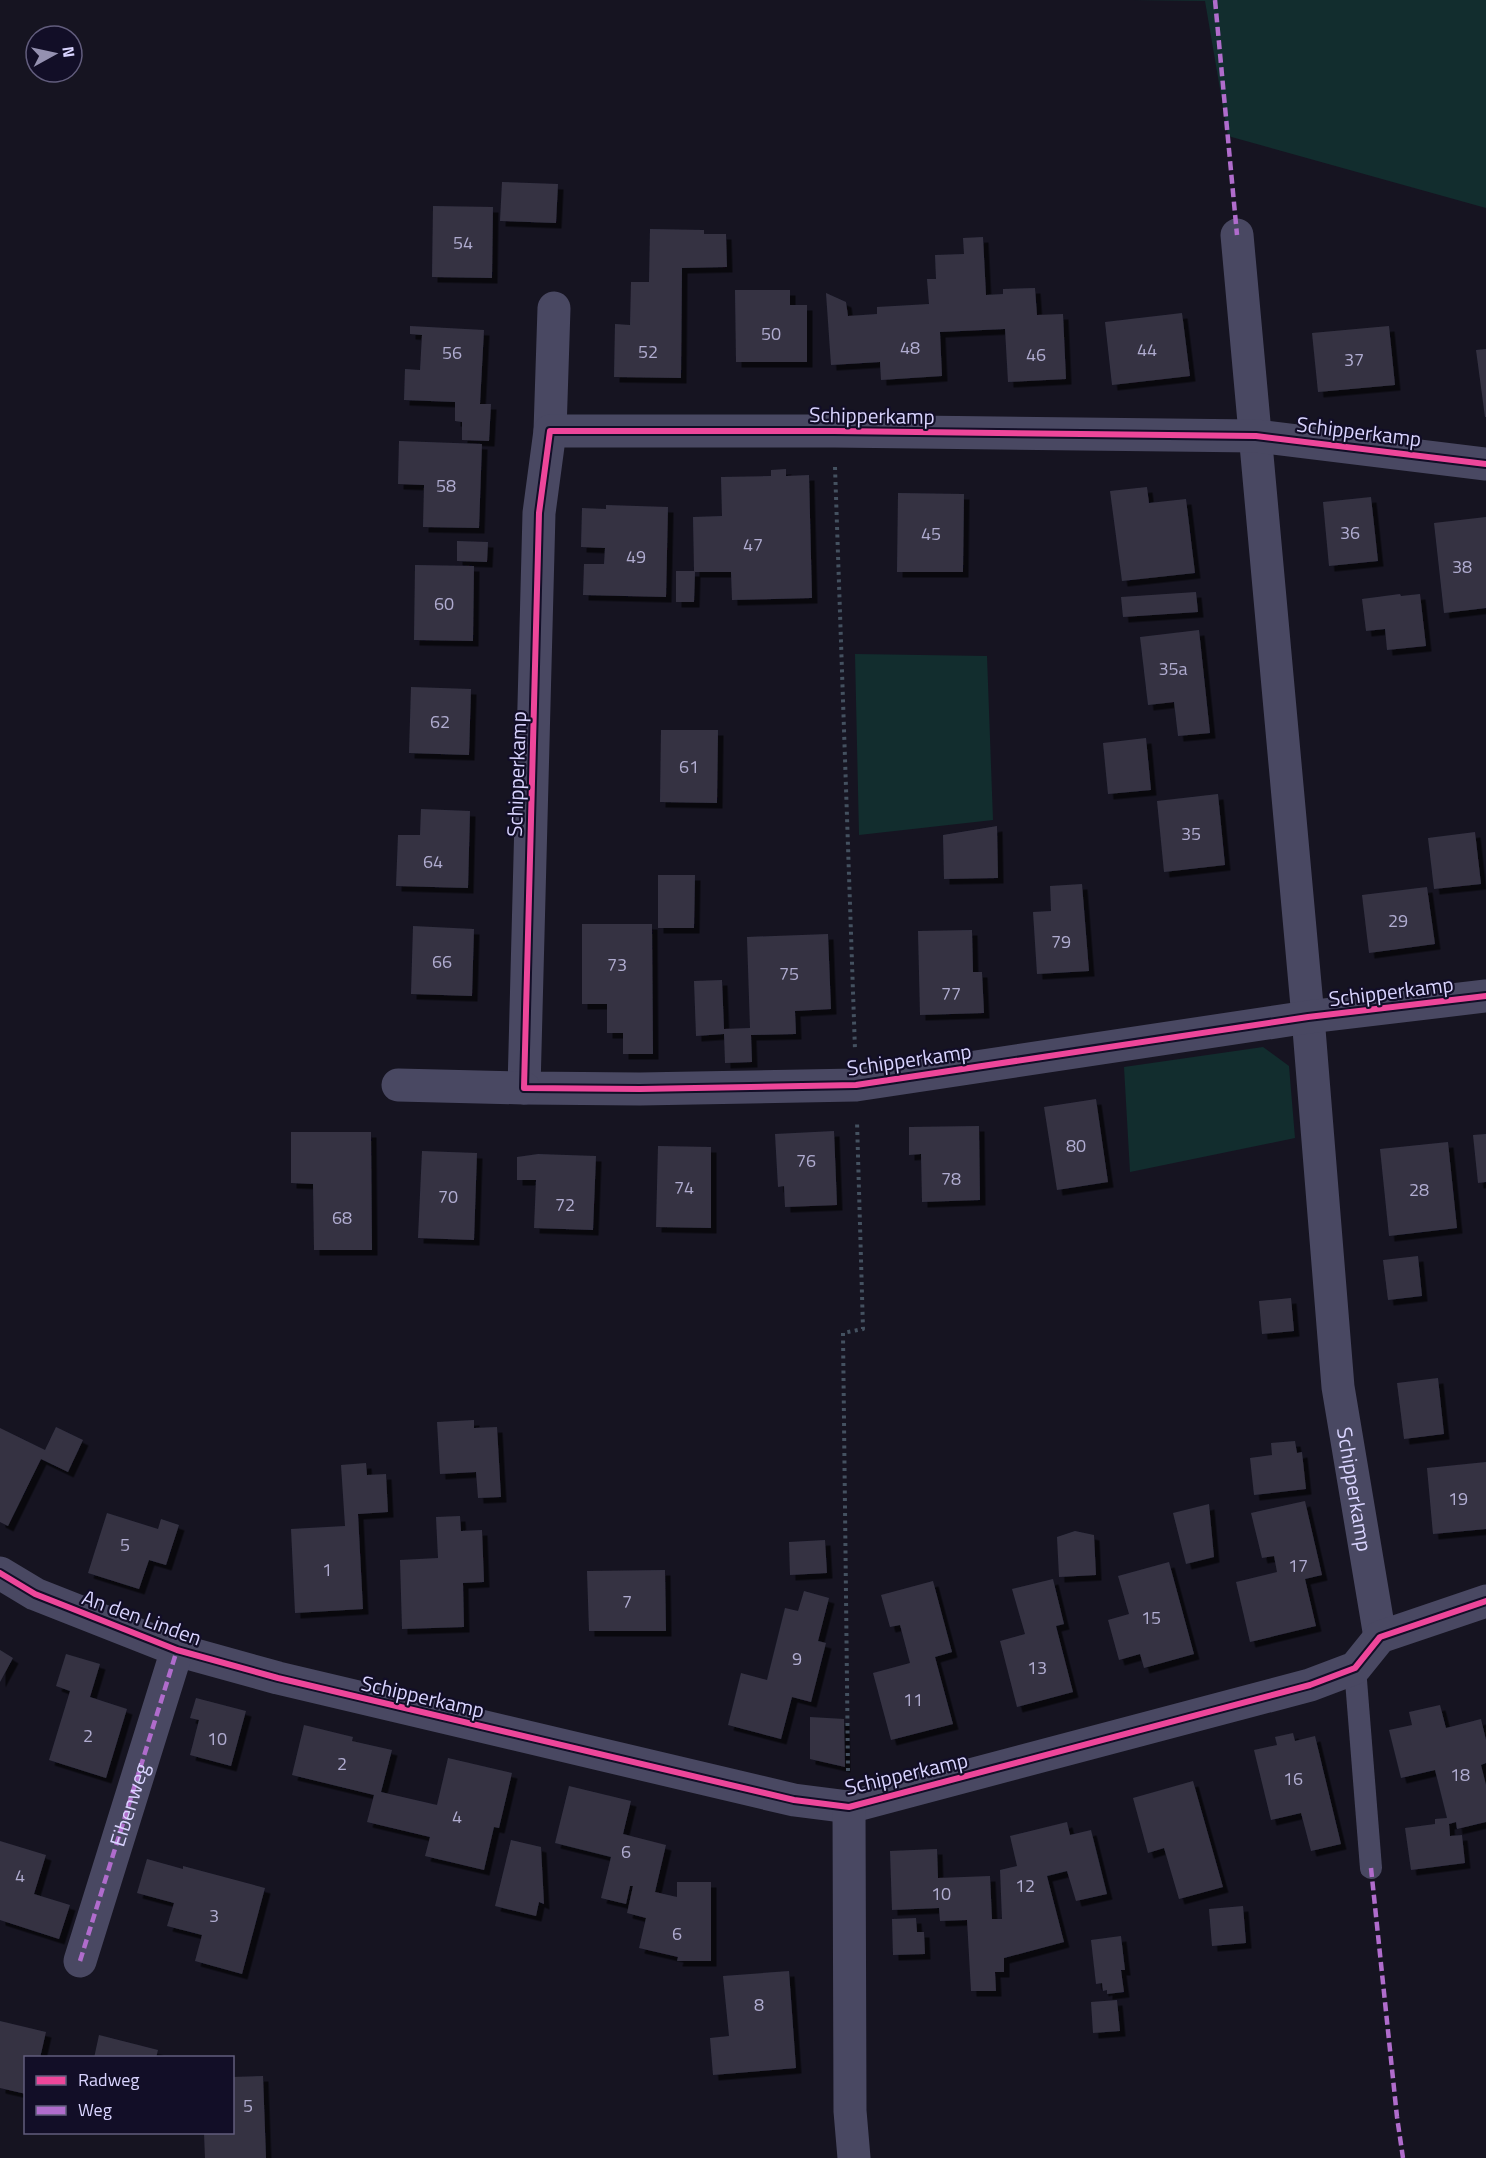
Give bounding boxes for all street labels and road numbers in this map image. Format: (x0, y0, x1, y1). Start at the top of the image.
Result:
street label: Schipperkamp (809, 398, 935, 432)
street label: Schipperkamp (1295, 407, 1423, 455)
street label: Schipperkamp (498, 711, 534, 837)
street label: Schipperkamp (1327, 967, 1455, 1015)
street label: Schipperkamp (845, 1034, 973, 1084)
street label: Schipperkamp (1329, 1425, 1381, 1554)
street label: An den Linden (78, 1581, 206, 1653)
street label: Schipperkamp (358, 1666, 488, 1726)
street label: Schipperkamp (841, 1743, 971, 1803)
street label: Eibenweg (101, 1758, 157, 1850)

